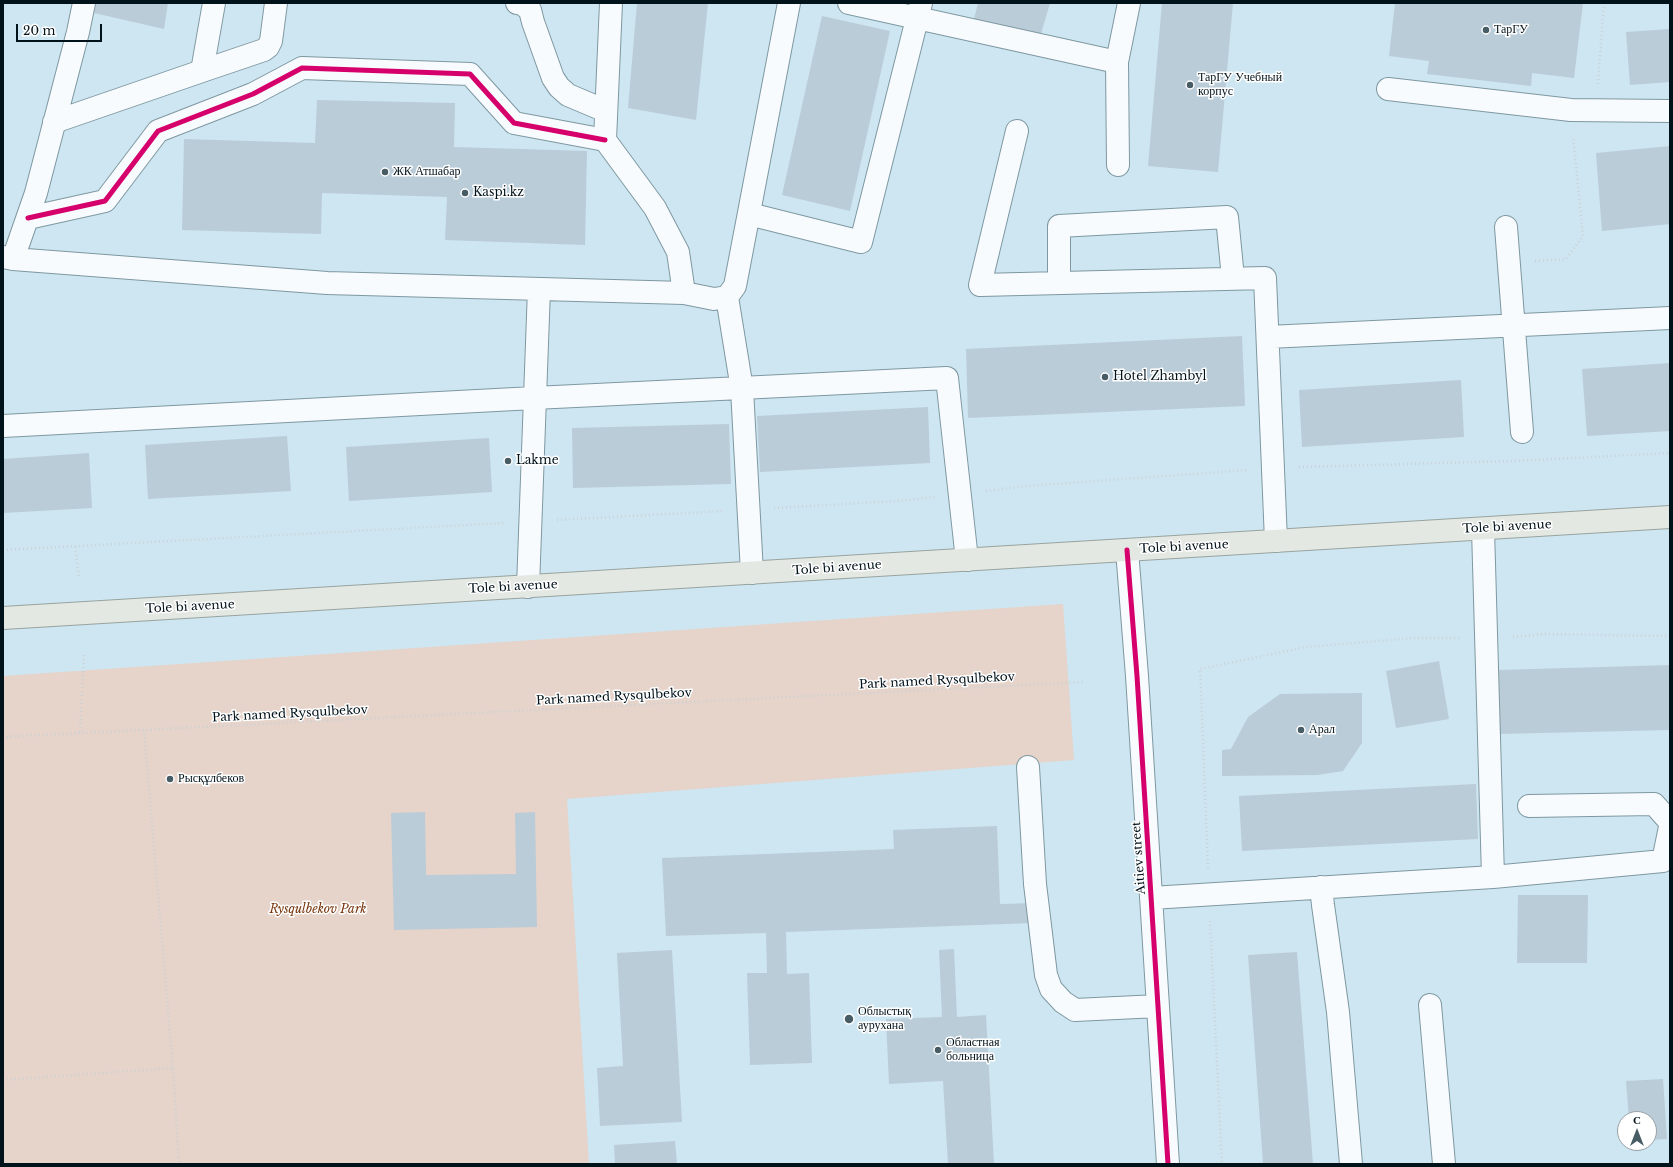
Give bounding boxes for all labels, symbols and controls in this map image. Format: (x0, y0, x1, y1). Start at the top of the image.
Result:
scale bar (18, 16, 104, 42)
text: 20 m (23, 23, 55, 38)
place label: ТарГУ (1494, 23, 1528, 37)
marker: ТарГУ (1481, 25, 1491, 35)
place label: ТарГУ Учебный корпус (1198, 71, 1282, 99)
marker: ТарГУ Учебный корпус (1185, 80, 1195, 90)
place label: ЖК Атшабар (393, 165, 461, 179)
marker: ЖК Атшабар (380, 167, 390, 177)
place label: Kaspi.kz (473, 186, 524, 200)
marker: Kaspi.kz (460, 188, 470, 198)
place label: Hotel Zhambyl (1113, 370, 1206, 384)
marker: Hotel Zhambyl (1100, 372, 1110, 382)
place label: Lakme (516, 454, 559, 468)
marker: Lakme (503, 456, 513, 466)
street label: Tole bi avenue (1462, 517, 1552, 537)
street label: Tole bi avenue (1139, 537, 1229, 557)
street label: Tole bi avenue (792, 558, 882, 578)
street label: Tole bi avenue (468, 577, 558, 597)
street label: Tole bi avenue (145, 597, 235, 617)
street label: Park named Rysqulbekov (859, 670, 1015, 692)
street label: Park named Rysqulbekov (536, 686, 692, 708)
street label: Park named Rysqulbekov (212, 703, 368, 725)
place label: Арал (1309, 723, 1335, 737)
marker: Арал (1296, 725, 1306, 735)
place label: Рысқұлбеков (178, 772, 244, 786)
marker: Рысқұлбеков (165, 774, 175, 784)
street label: Aitiev street (1129, 821, 1149, 895)
park label: Rysqulbekov Park (270, 903, 366, 917)
place label: Облыстық аурухана (858, 1005, 911, 1033)
marker: Облыстық аурухана (843, 1013, 855, 1025)
place label: Областная больница (946, 1036, 1000, 1064)
marker: Областная больница (933, 1045, 943, 1055)
north arrow (1617, 1111, 1657, 1151)
text: С (1633, 1113, 1641, 1127)

